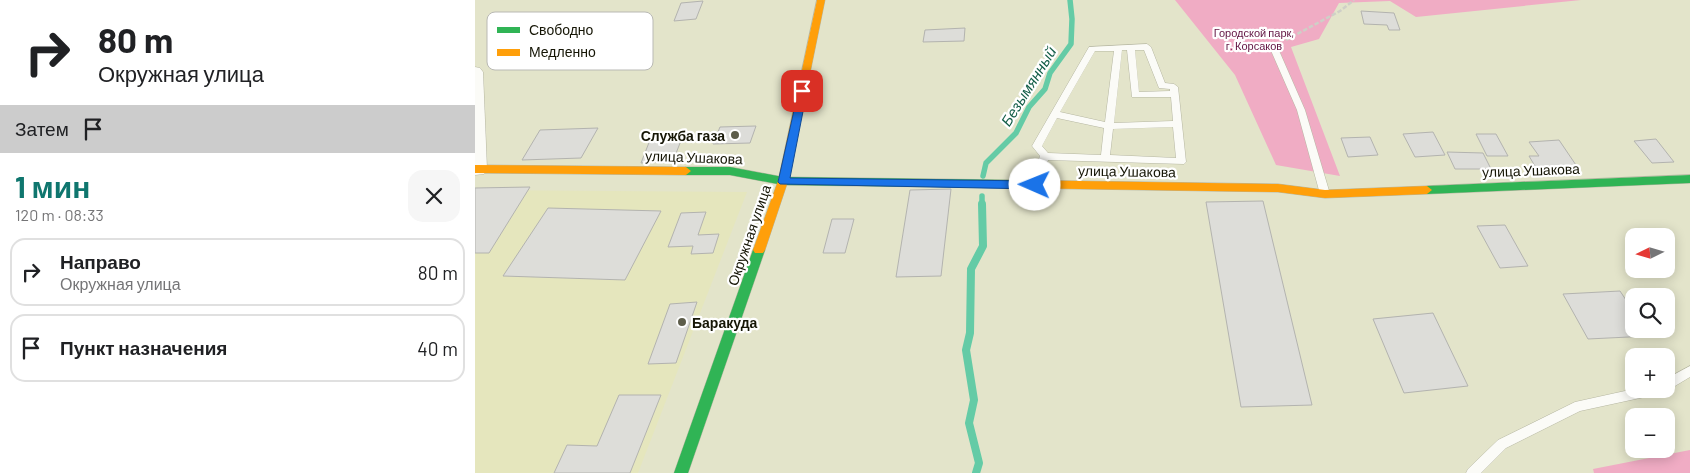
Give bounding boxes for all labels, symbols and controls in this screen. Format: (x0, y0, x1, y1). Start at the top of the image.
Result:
legend (487, 12, 653, 70)
text: 80 m (98, 18, 173, 60)
icon: right (15, 20, 80, 85)
text: Свободно (529, 21, 594, 38)
park label: Городской парк, г. Корсаков (1214, 26, 1294, 52)
water label: Безымянный (996, 42, 1060, 129)
text: Медленно (529, 43, 596, 60)
text: Окружная улица (98, 60, 264, 86)
pin (781, 70, 823, 112)
icon: arrive (788, 77, 816, 105)
icon: arrive (79, 115, 107, 143)
text: Затем (15, 117, 69, 140)
place label: Служба газа (641, 127, 725, 144)
marker: Служба газа (729, 129, 741, 141)
street label: улица Ушакова (645, 147, 743, 167)
position arrow (1008, 158, 1060, 210)
street label: улица Ушакова (1482, 160, 1580, 180)
street label: улица Ушакова (1078, 162, 1176, 180)
text: 1 мин (15, 168, 90, 204)
button: close (408, 170, 460, 222)
street label: Окружная улица (724, 182, 774, 288)
text: 120 m · 08:33 (15, 205, 104, 224)
north arrow (1625, 228, 1675, 278)
map controls (1625, 228, 1675, 458)
text: Направо (60, 250, 141, 273)
icon: right (17, 258, 45, 286)
text: 80 m (418, 261, 458, 284)
text: Окружная улица (60, 274, 181, 293)
button: search (1625, 288, 1675, 338)
place label: Баракуда (692, 314, 758, 331)
marker: Баракуда (676, 316, 688, 328)
icon: arrive (17, 334, 45, 362)
text: Пункт назначения (60, 336, 227, 359)
text: 40 m (417, 337, 458, 360)
button: + (1625, 348, 1675, 398)
button: − (1625, 408, 1675, 458)

